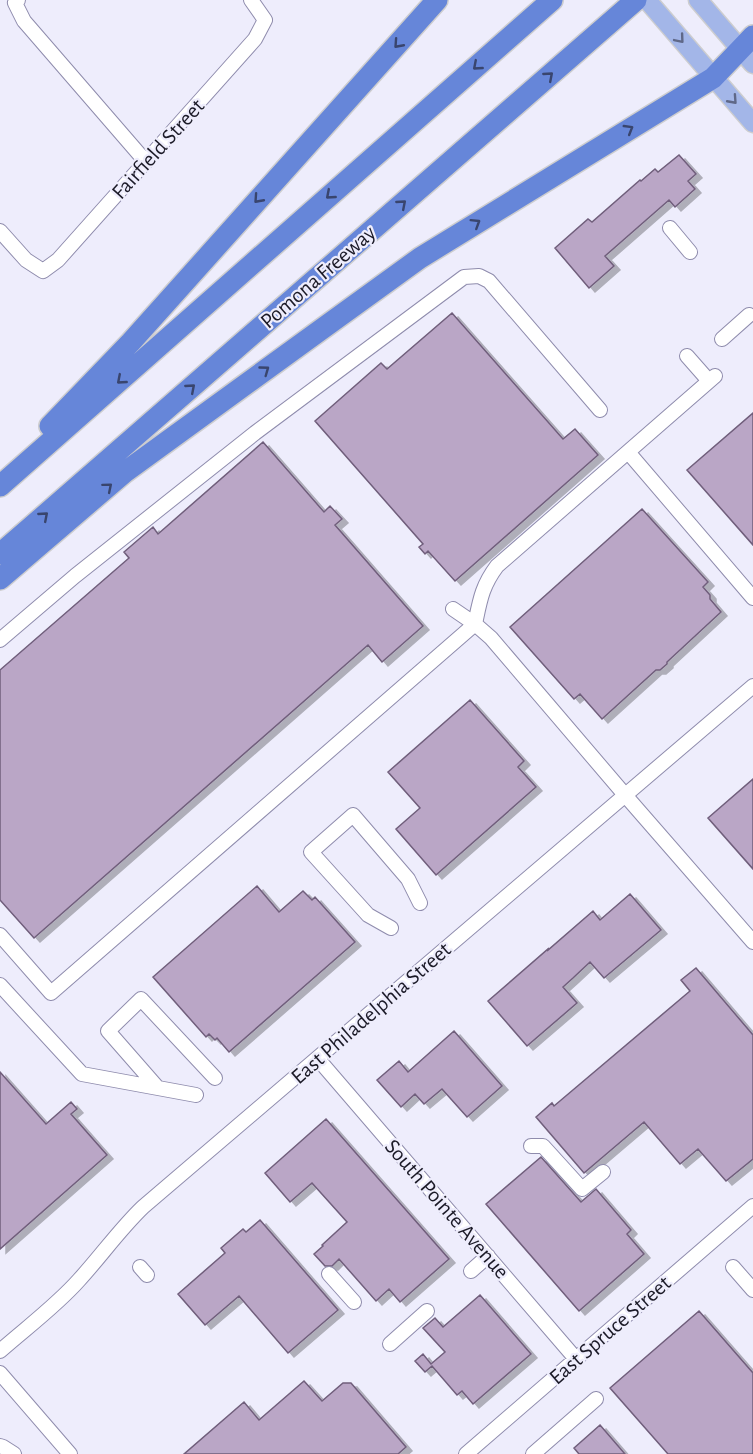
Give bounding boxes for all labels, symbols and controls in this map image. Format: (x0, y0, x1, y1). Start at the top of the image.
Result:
one-way arrow (673, 32, 684, 43)
one-way arrow (394, 37, 405, 47)
one-way arrow (473, 59, 483, 70)
one-way arrow (542, 73, 553, 84)
one-way arrow (726, 93, 737, 104)
street label: Fairfield Street (108, 95, 208, 203)
one-way arrow (623, 125, 633, 137)
one-way arrow (326, 188, 337, 199)
one-way arrow (254, 193, 265, 203)
one-way arrow (395, 201, 406, 212)
one-way arrow (470, 220, 481, 231)
street label: Pomona Freeway (256, 221, 380, 333)
one-way arrow (258, 367, 269, 378)
one-way arrow (117, 373, 128, 384)
one-way arrow (184, 384, 195, 395)
one-way arrow (101, 483, 112, 494)
one-way arrow (37, 512, 48, 523)
street label: East Philadelphia Street (287, 938, 455, 1088)
street label: South Pointe Avenue (381, 1135, 513, 1283)
street label: East Spruce Street (545, 1272, 675, 1388)

